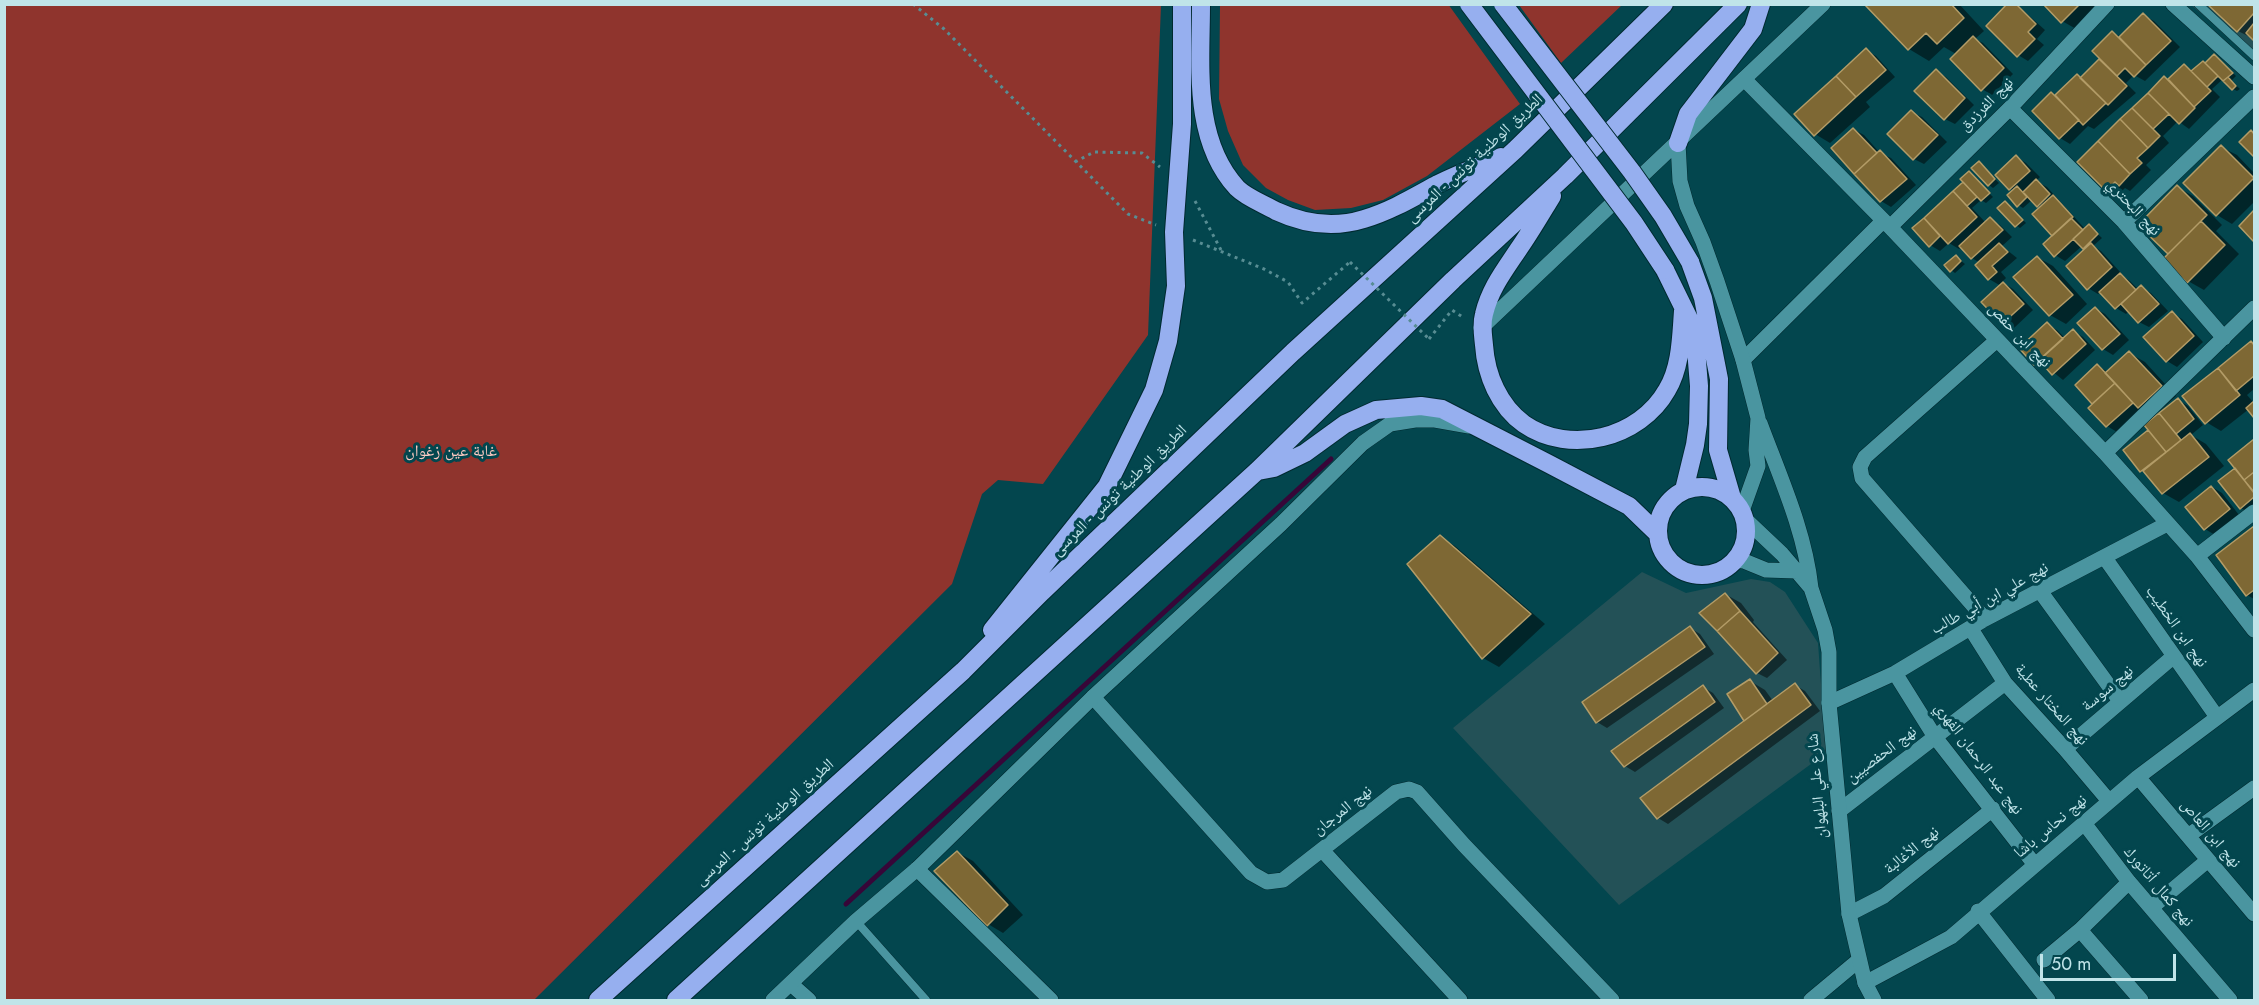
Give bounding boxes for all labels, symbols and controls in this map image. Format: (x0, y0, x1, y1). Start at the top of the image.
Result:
street label: نهج الفرزدق (1956, 74, 2018, 136)
street label: الطريق الوطنية تونس - المرسى (1402, 90, 1548, 228)
street label: نهج البحتري (2102, 176, 2164, 240)
street label: نهج ابن حفص (1984, 300, 2054, 372)
street label: الطريق الوطنية تونس - المرسى (1048, 421, 1192, 561)
park label: غابة عين زغوان (405, 442, 497, 462)
street label: نهج علي ابن أبي طالب (1928, 559, 2052, 639)
street label: نهج ابن الخطيب (2141, 583, 2211, 671)
street label: نهج المختار عطية (2010, 660, 2092, 750)
street label: نهج سوسة (2078, 662, 2138, 716)
street label: نهج عبد الرحمان الفهري (1930, 699, 2026, 819)
street label: نهج الحفصيين (1843, 722, 1921, 788)
street label: شارع علي البلهوان (1804, 733, 1832, 839)
street label: الطريق الوطنية تونس - المرسى (692, 756, 838, 890)
street label: نهج المرجان (1310, 782, 1376, 840)
street label: نهج نحاس باشا (2011, 791, 2091, 863)
street label: نهج ابن العاص (2176, 796, 2244, 872)
street label: نهج الأغالبة (1881, 823, 1943, 879)
street label: نهج كمال أتاتورك (2119, 843, 2197, 931)
scale bar (2043, 942, 2180, 980)
text: 50 m (2051, 951, 2091, 977)

